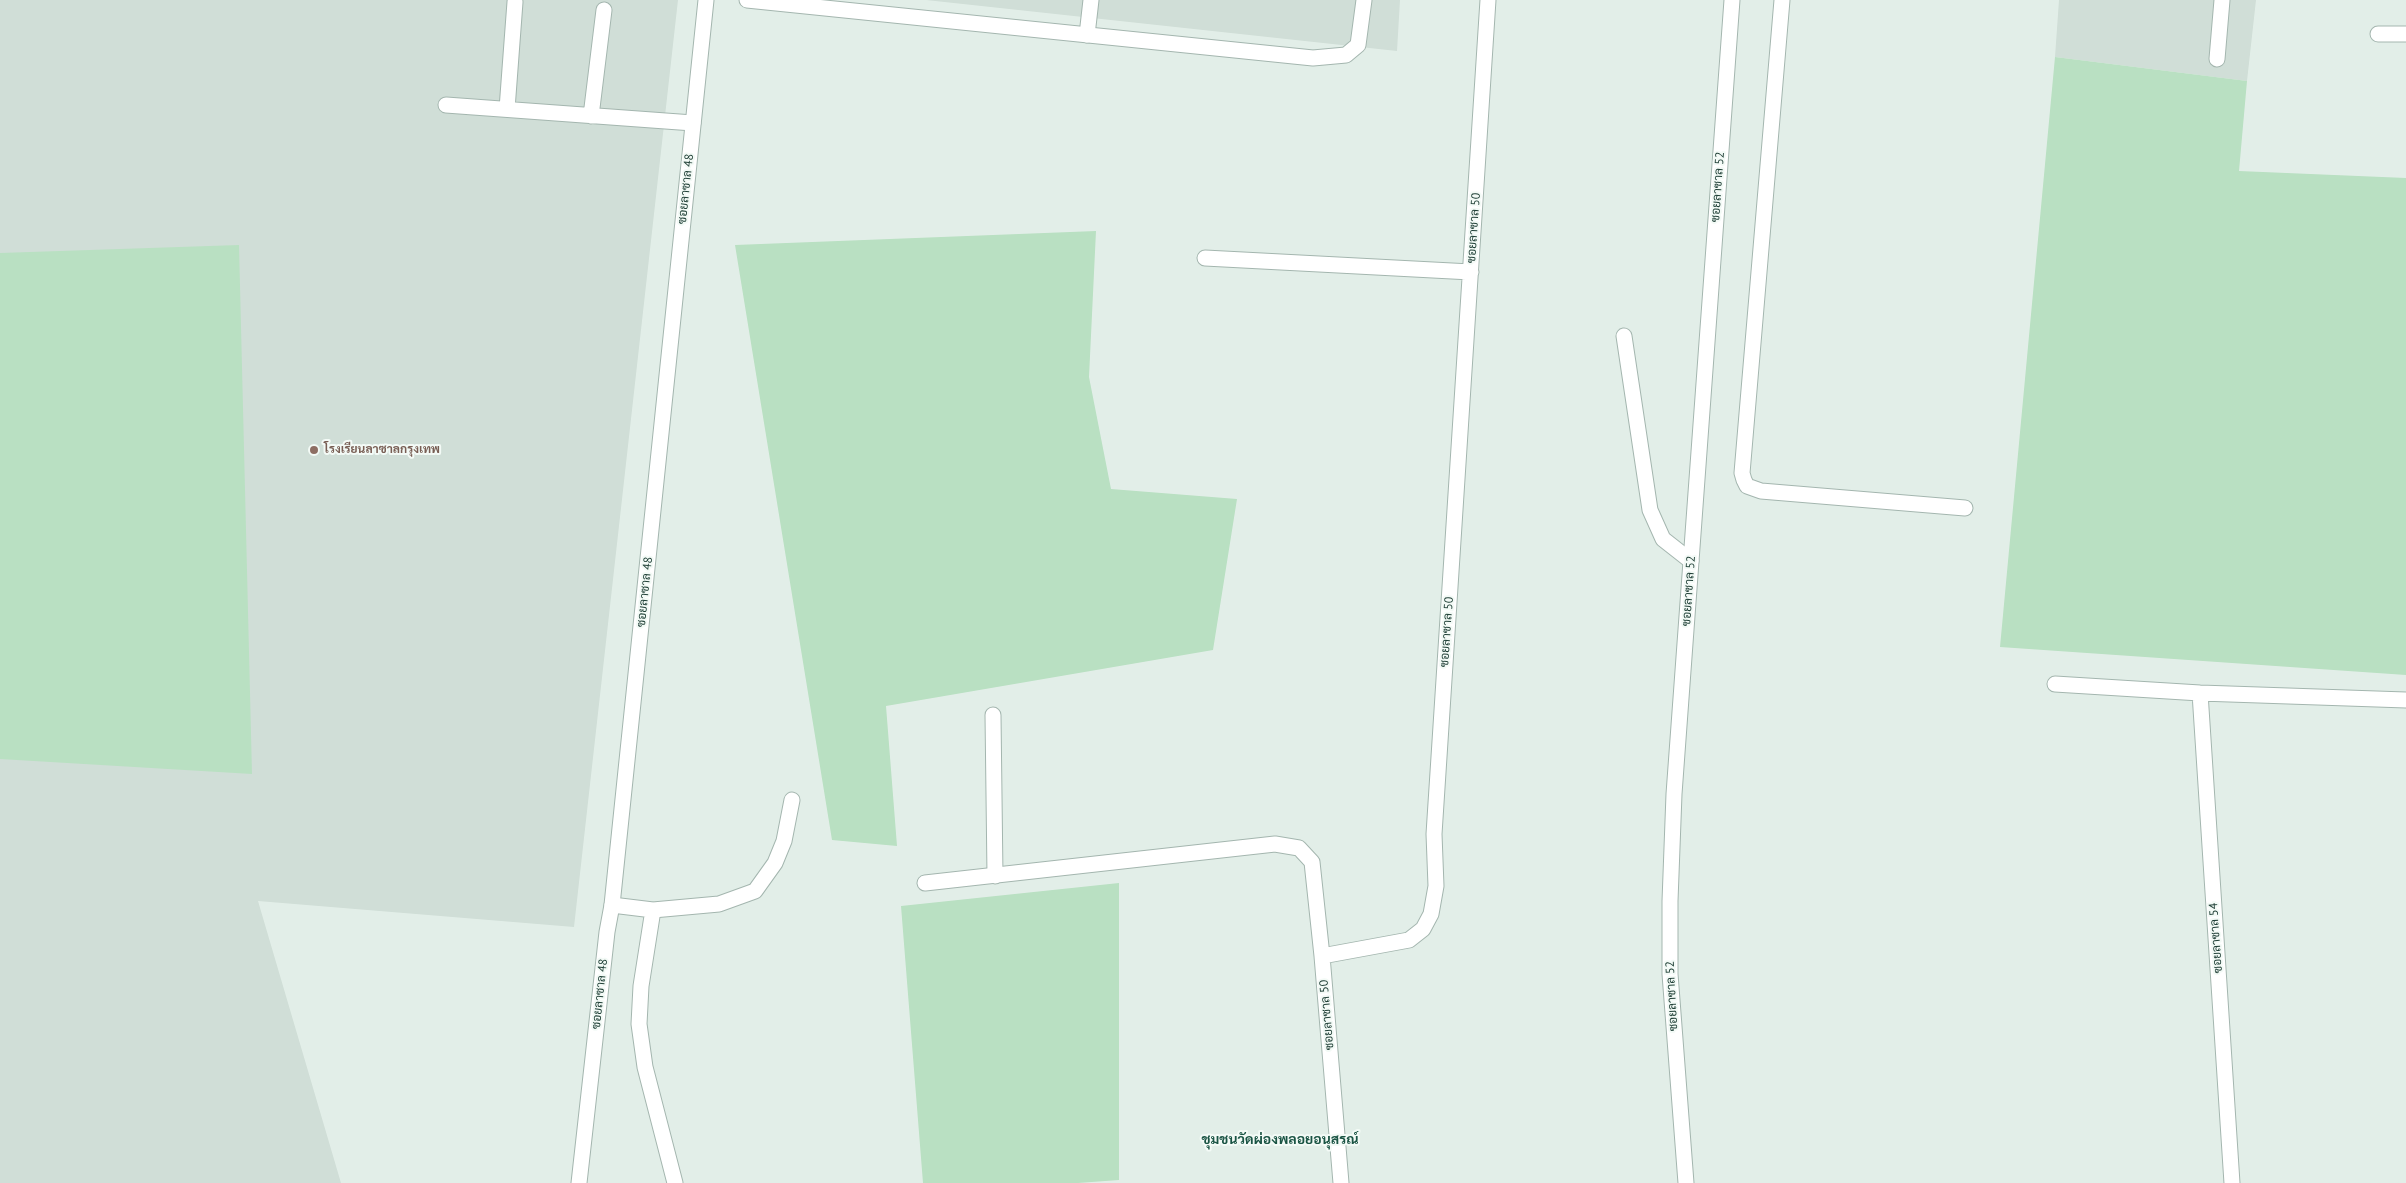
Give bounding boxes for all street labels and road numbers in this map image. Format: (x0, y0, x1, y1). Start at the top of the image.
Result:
street label: ซอยลาซาล 52 (1708, 151, 1728, 223)
street label: ซอยลาซาล 48 (675, 153, 697, 225)
street label: ซอยลาซาล 50 (1464, 192, 1484, 264)
street label: ซอยลาซาล 52 (1679, 555, 1699, 627)
street label: ซอยลาซาล 48 (634, 556, 656, 628)
street label: ซอยลาซาล 50 (1437, 596, 1457, 668)
street label: ซอยลาซาล 54 (2206, 902, 2226, 974)
street label: ซอยลาซาล 48 (589, 958, 611, 1030)
street label: ซอยลาซาล 52 (1663, 960, 1681, 1032)
street label: ซอยลาซาล 50 (1317, 979, 1337, 1051)

